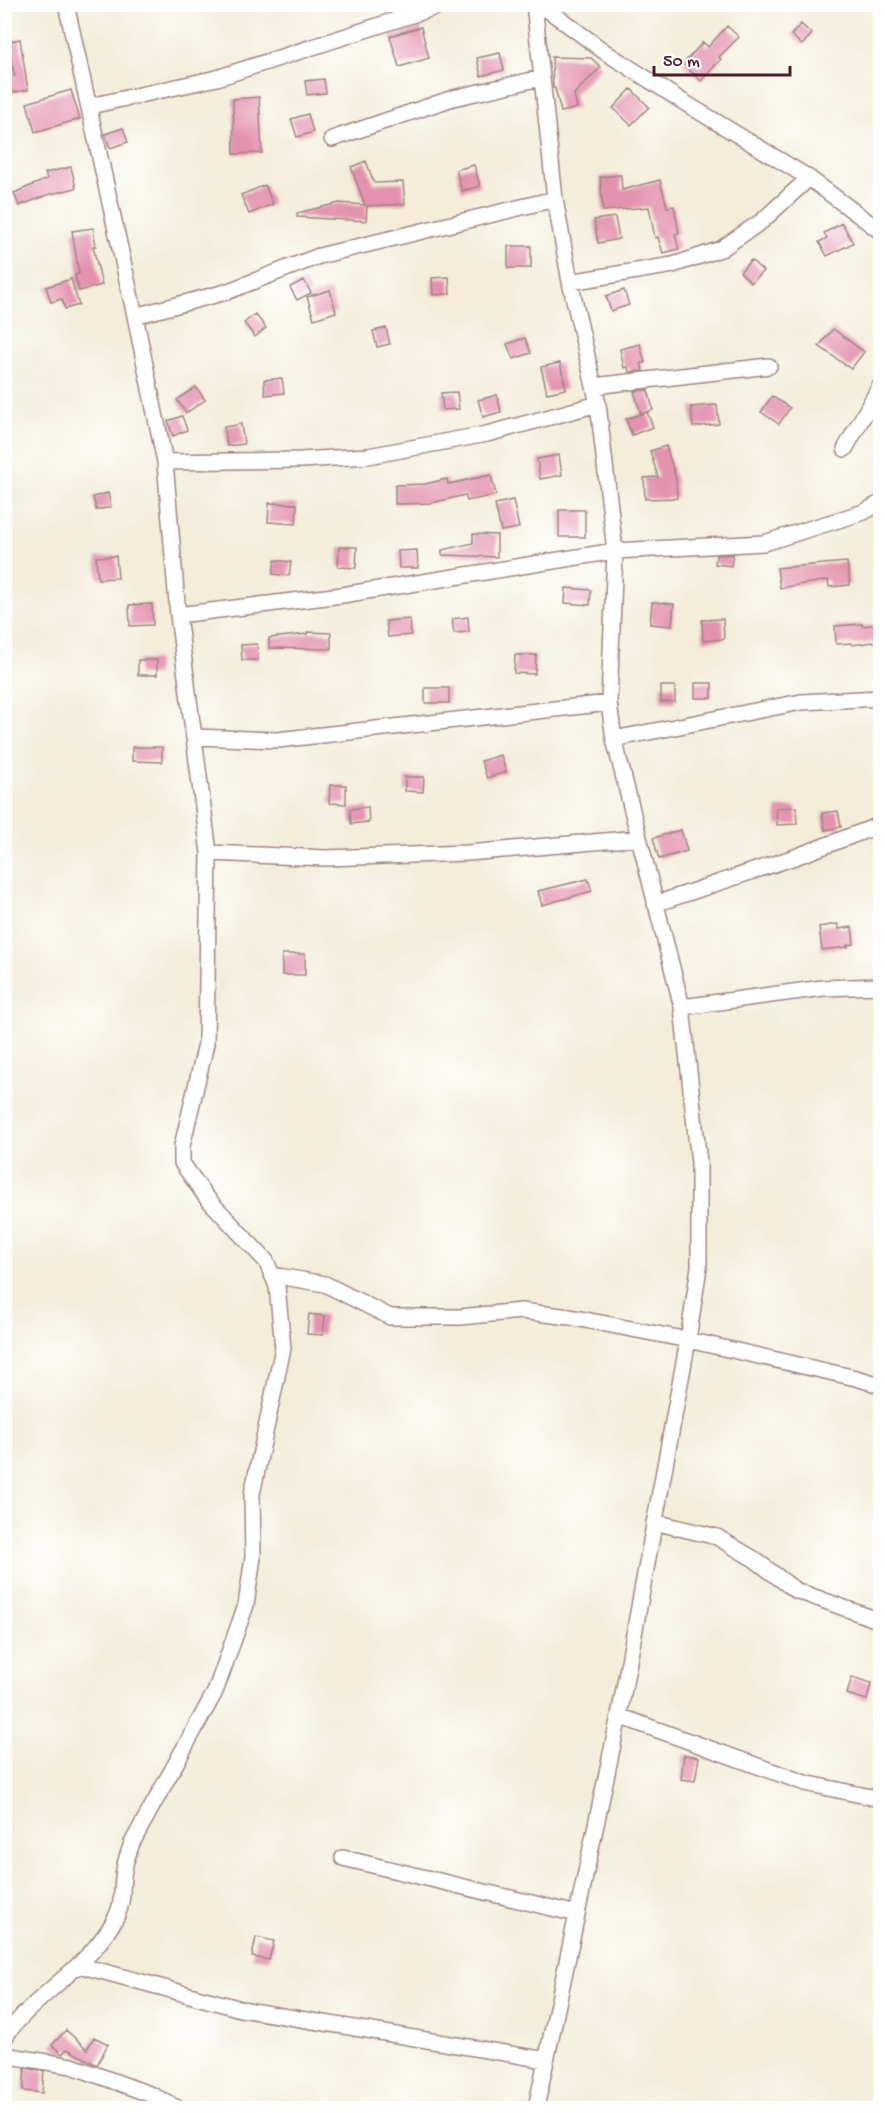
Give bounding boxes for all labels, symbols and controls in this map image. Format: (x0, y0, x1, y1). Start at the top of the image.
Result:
scale bar (654, 39, 790, 77)
text: 50 m (663, 52, 700, 73)

